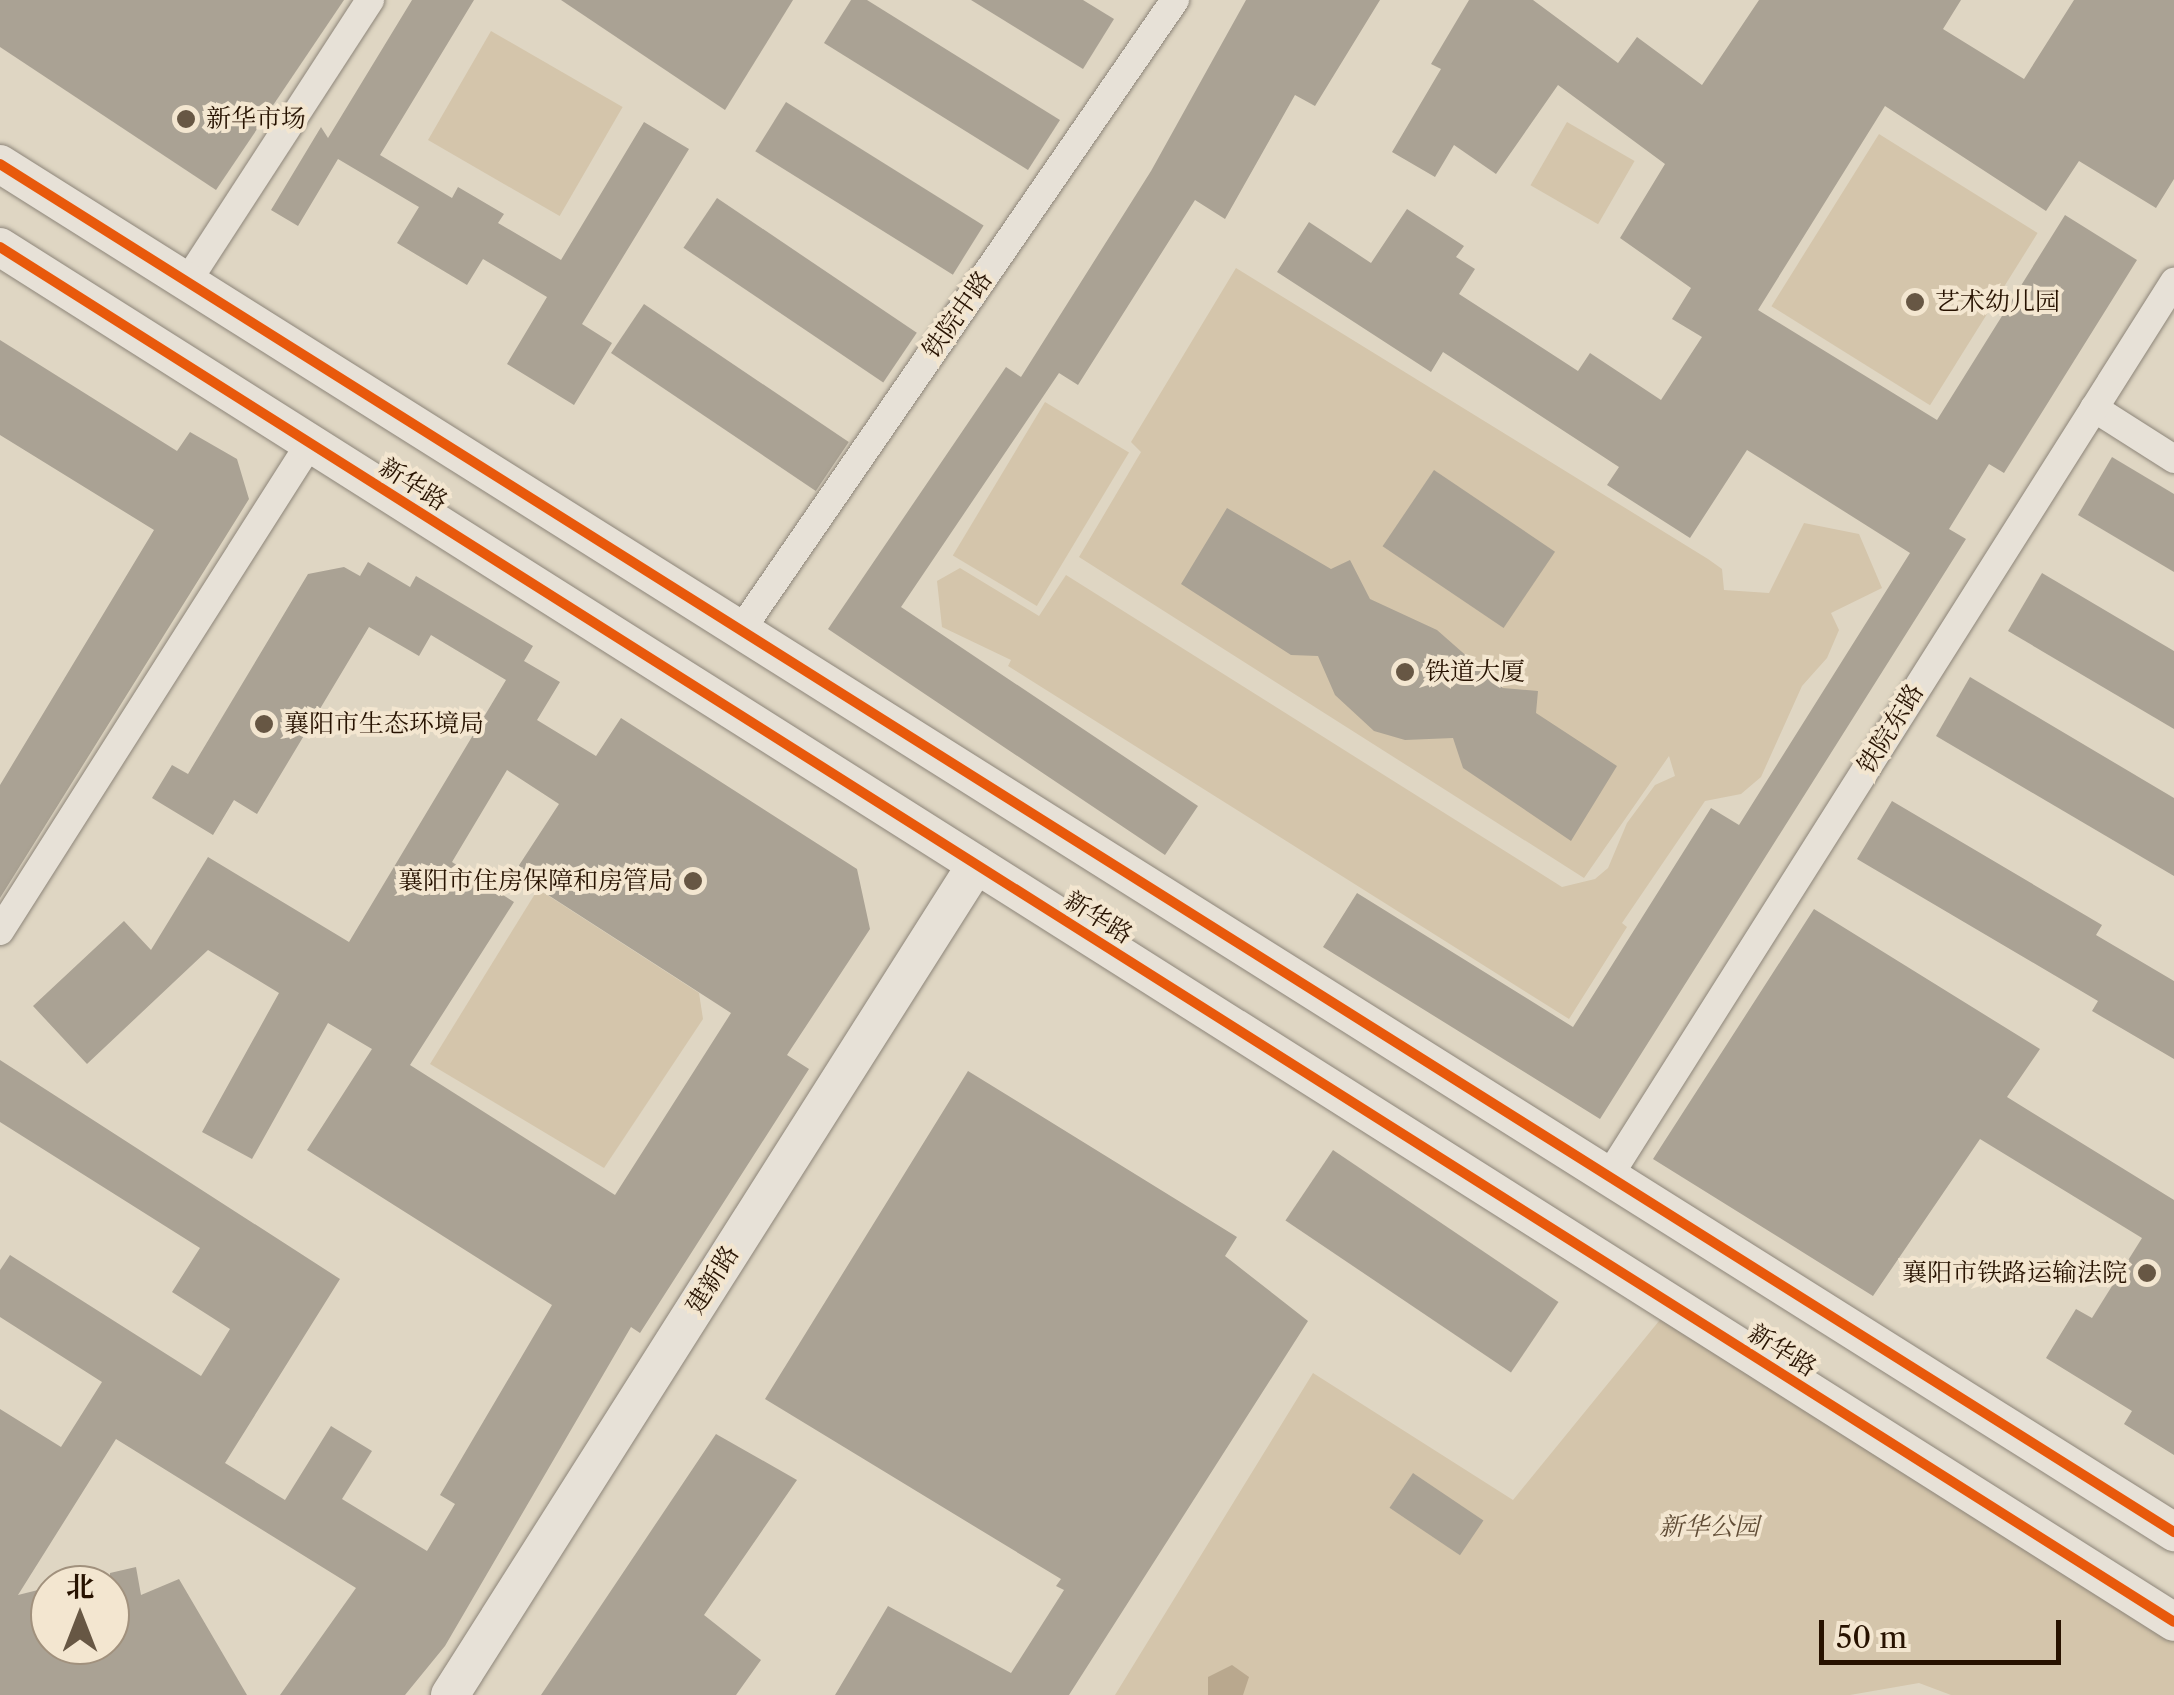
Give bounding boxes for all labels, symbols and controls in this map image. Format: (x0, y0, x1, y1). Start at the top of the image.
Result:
place label: 新华市场 (206, 104, 306, 134)
marker: 新华市场 (175, 108, 197, 130)
street label: 铁院中路 (917, 265, 999, 365)
place label: 艺术幼儿园 (1935, 287, 2060, 317)
marker: 艺术幼儿园 (1904, 291, 1926, 313)
street label: 新华路 (373, 452, 453, 518)
place label: 铁道大厦 (1425, 657, 1525, 687)
marker: 铁道大厦 (1394, 661, 1416, 683)
street label: 铁院东路 (1852, 679, 1930, 779)
place label: 襄阳市生态环境局 (284, 709, 484, 739)
marker: 襄阳市生态环境局 (253, 713, 275, 735)
place label: 襄阳市住房保障和房管局 (398, 866, 673, 896)
marker: 襄阳市住房保障和房管局 (682, 870, 704, 892)
street label: 新华路 (1058, 885, 1138, 951)
street label: 建新路 (680, 1240, 746, 1320)
place label: 襄阳市铁路运输法院 (1902, 1258, 2127, 1288)
marker: 襄阳市铁路运输法院 (2136, 1262, 2158, 1284)
street label: 新华路 (1742, 1318, 1822, 1384)
park label: 新华公园 (1659, 1512, 1759, 1542)
north arrow (30, 1565, 130, 1665)
text: 北 (66, 1570, 94, 1604)
scale bar (1824, 1600, 2066, 1662)
text: 50 m (1836, 1619, 1907, 1656)

